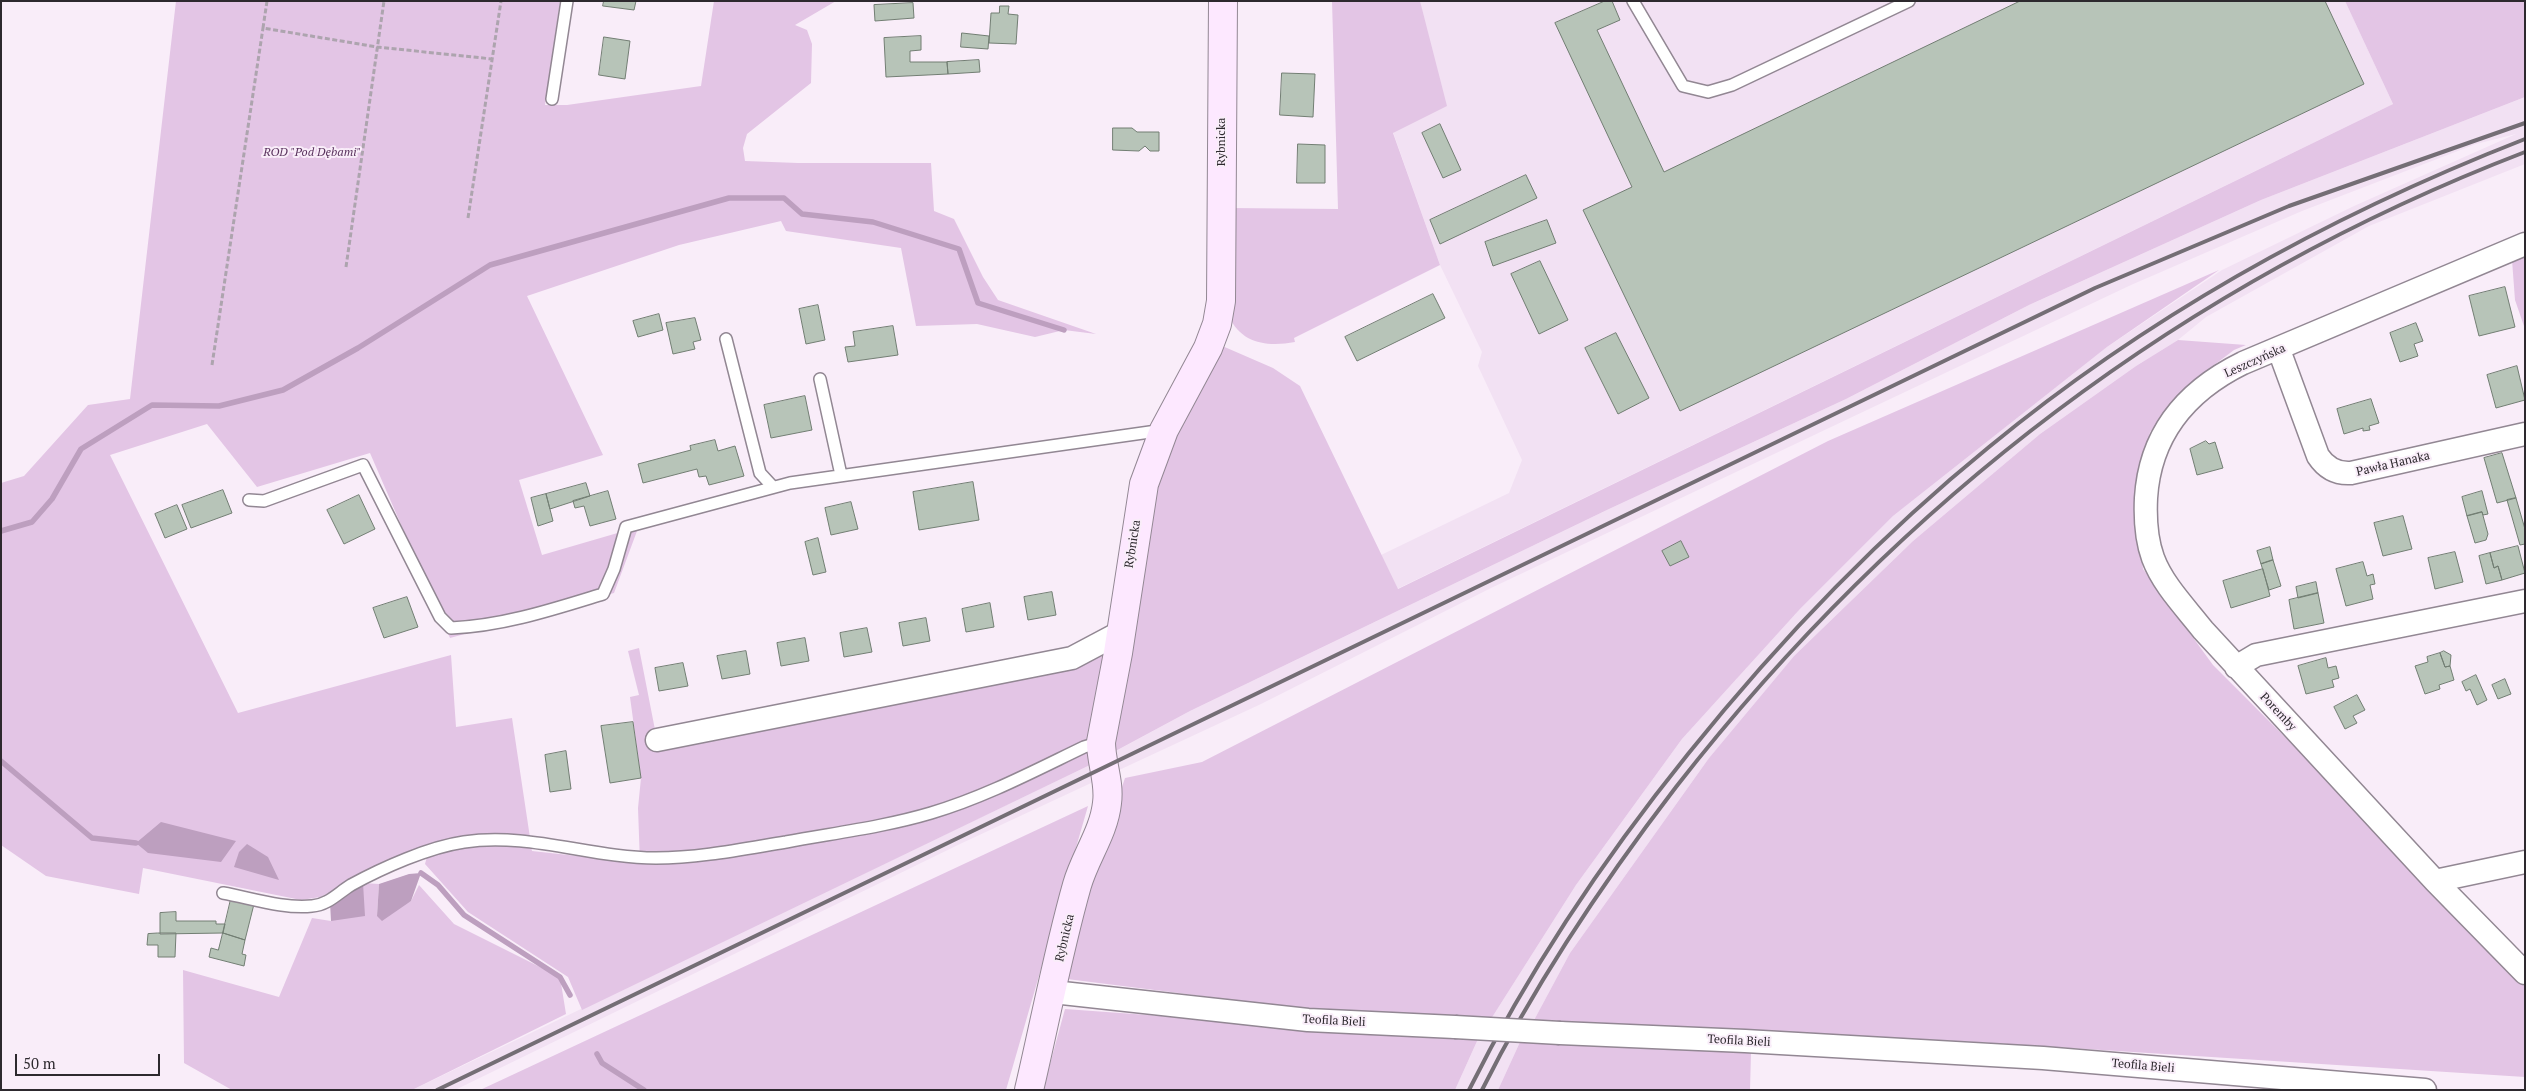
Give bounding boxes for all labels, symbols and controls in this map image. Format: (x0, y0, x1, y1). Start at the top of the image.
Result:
street label: Rybnicka (1215, 118, 1229, 166)
park label: ROD "Pod Dębami" (263, 146, 361, 160)
street label: Leszczyńska (2222, 341, 2288, 381)
street label: Pawła Hanaka (2355, 449, 2431, 479)
street label: Rybnicka (1122, 519, 1144, 569)
street label: Poremby (2257, 690, 2299, 734)
street label: Rybnicka (1053, 913, 1077, 963)
street label: Teofila Bieli (1302, 1012, 1366, 1030)
street label: Teofila Bieli (1707, 1032, 1771, 1050)
scale bar (18, 1044, 162, 1076)
text: 50 m (23, 1053, 56, 1073)
street label: Teofila Bieli (2111, 1056, 2175, 1076)

